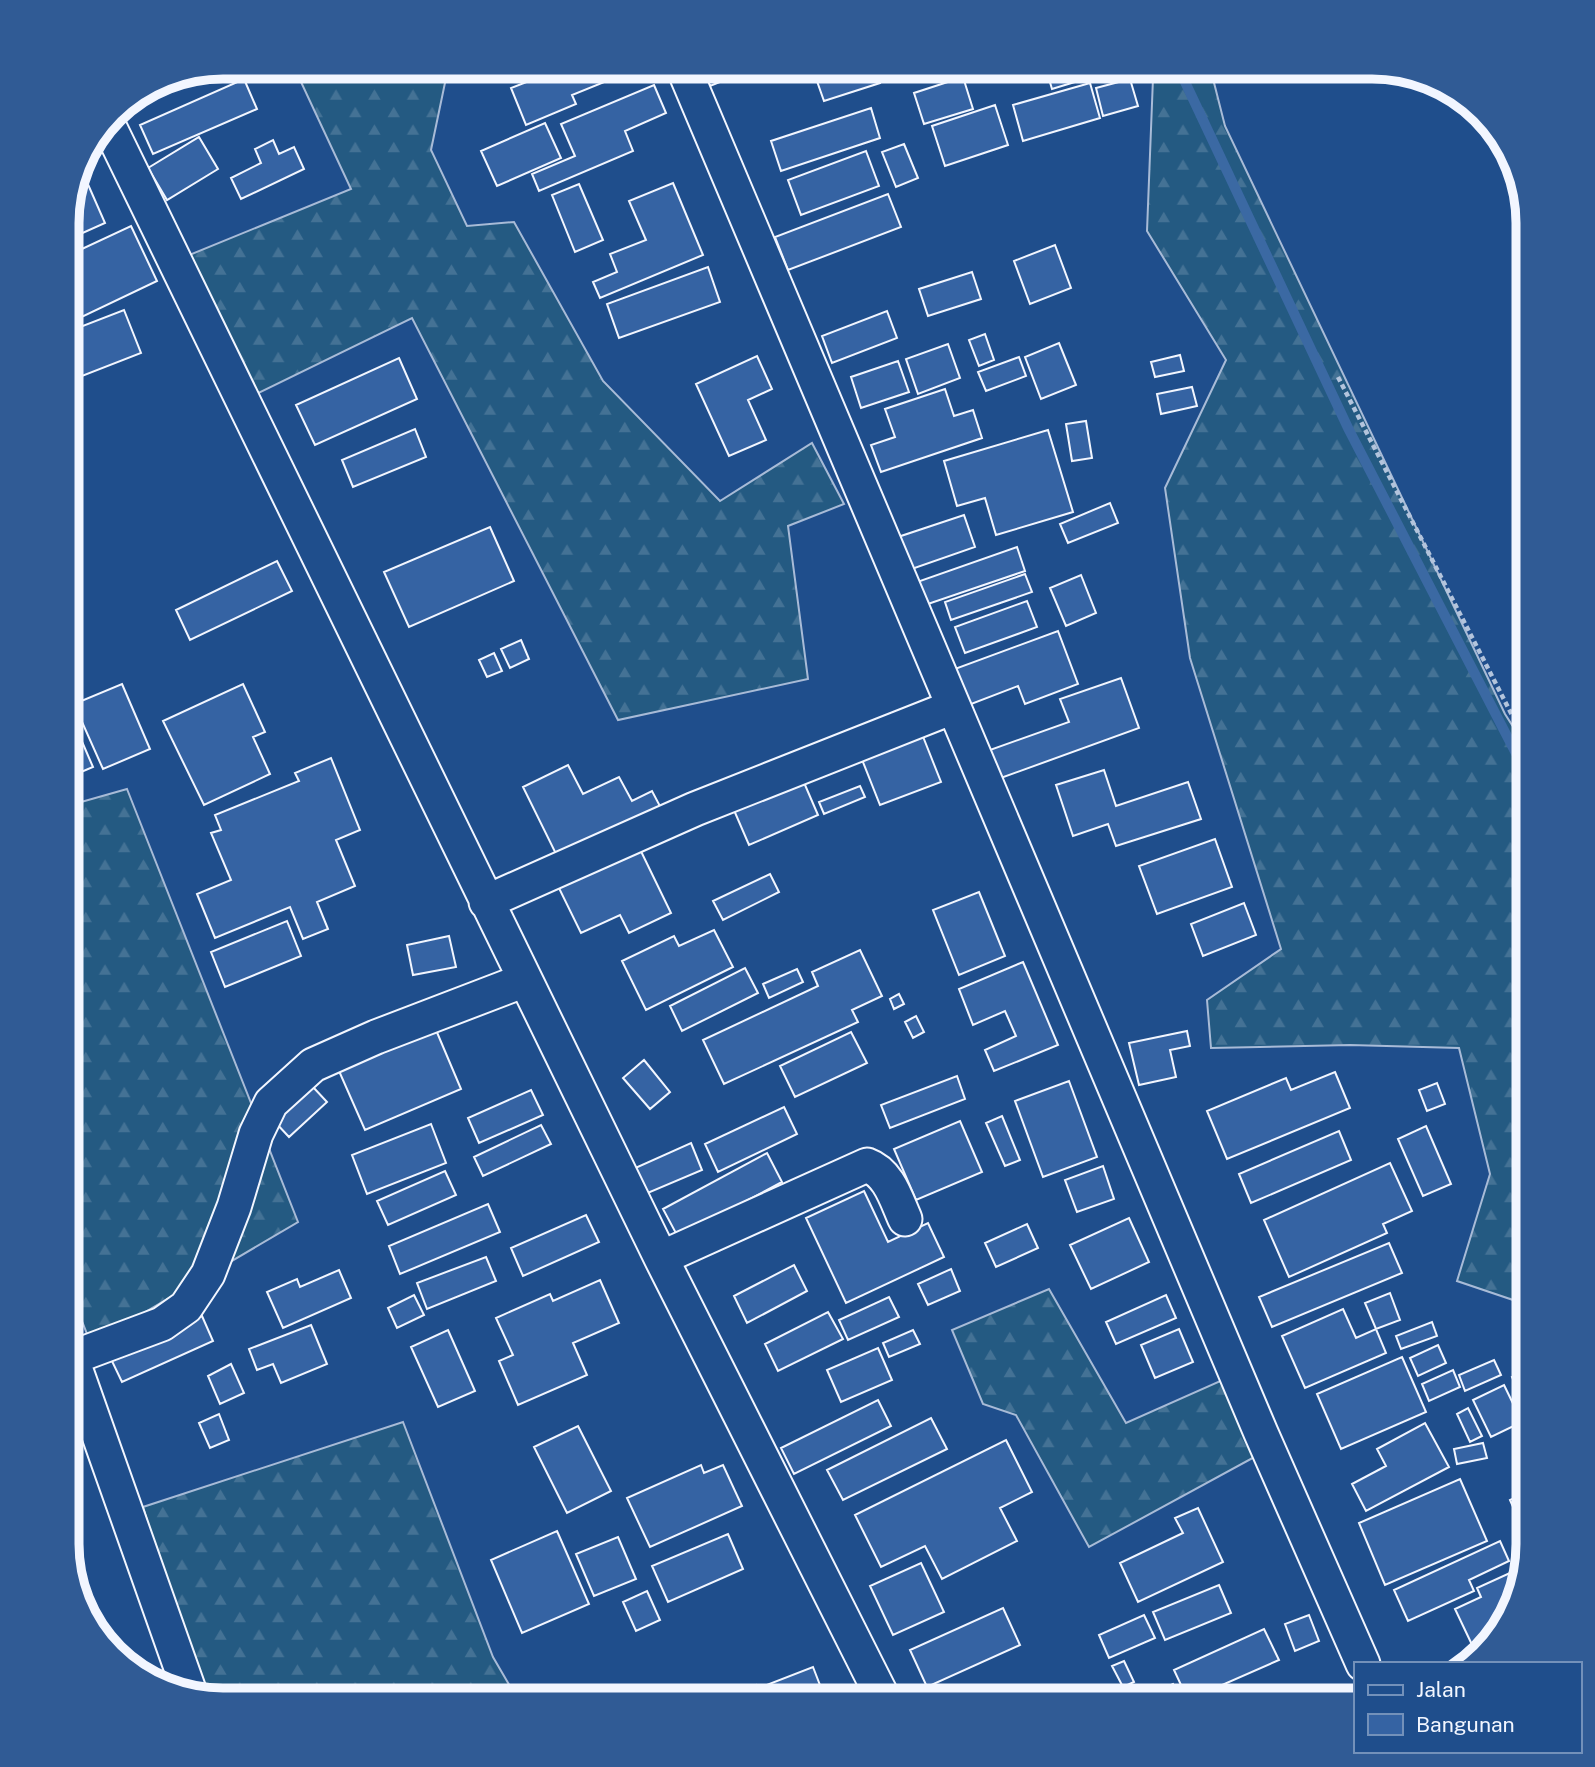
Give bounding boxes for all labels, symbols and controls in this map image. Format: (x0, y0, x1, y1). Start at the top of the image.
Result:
legend (1354, 1662, 1581, 1753)
text: Jalan (1416, 1677, 1466, 1702)
text: Bangunan (1416, 1712, 1515, 1737)

